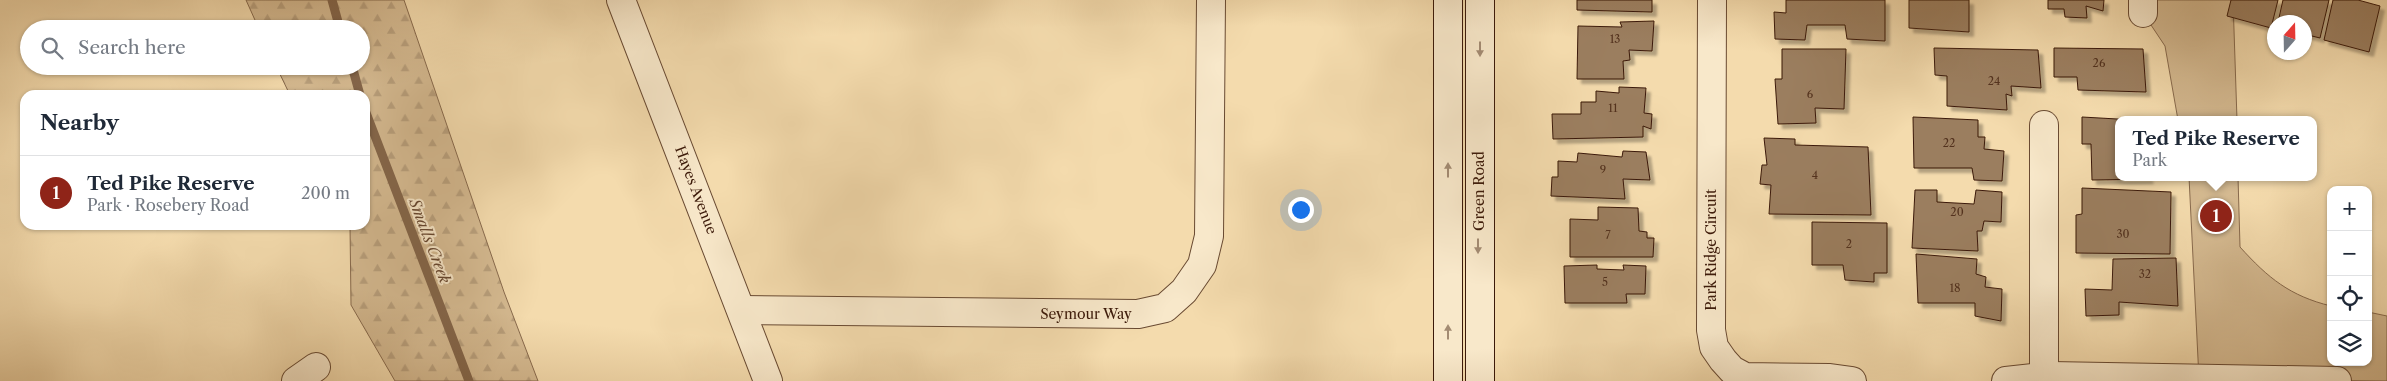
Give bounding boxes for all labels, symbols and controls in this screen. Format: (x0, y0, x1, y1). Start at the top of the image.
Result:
north arrow (2267, 15, 2312, 60)
search box (20, 20, 370, 75)
house number: 13 (1610, 32, 1620, 46)
icon: search (38, 34, 66, 62)
text: Search here (78, 36, 186, 59)
one-way arrow (1476, 41, 1484, 57)
house number: 26 (2093, 56, 2106, 70)
house number: 24 (1988, 74, 2000, 88)
house number: 6 (1807, 87, 1814, 101)
house number: 11 (1608, 101, 1618, 115)
text: Nearby (40, 110, 119, 135)
popup (2115, 116, 2317, 181)
text: Ted Pike Reserve (2132, 127, 2300, 150)
house number: 22 (1943, 136, 1955, 150)
street label: Hayes Avenue (671, 143, 721, 237)
text: Park (2132, 150, 2167, 170)
street label: Green Road (1470, 151, 1488, 231)
one-way arrow (1444, 162, 1452, 178)
house number: 9 (1600, 163, 1606, 177)
house number: 4 (1812, 168, 1818, 182)
text: Ted Pike Reserve (87, 172, 255, 195)
text: 1 (52, 183, 60, 203)
text: 200 m (301, 183, 350, 203)
map controls (2327, 186, 2372, 366)
button: + (2327, 186, 2372, 231)
street label: Park Ridge Circuit (1702, 189, 1720, 311)
text: Park · Rosebery Road (87, 195, 249, 215)
water label: Smalls Creek (405, 195, 455, 286)
your location (1288, 197, 1314, 223)
pin: 1 (2200, 197, 2232, 235)
house number: 20 (1950, 205, 1964, 219)
house number: 30 (2116, 227, 2130, 241)
house number: 7 (1605, 228, 1611, 242)
button: − (2327, 231, 2372, 276)
house number: 2 (1846, 237, 1852, 251)
one-way arrow (1474, 238, 1482, 254)
house number: 32 (2139, 267, 2151, 281)
house number: 5 (1602, 275, 1608, 289)
button: locate (2327, 276, 2372, 321)
house number: 18 (1949, 281, 1961, 295)
street label: Seymour Way (1040, 305, 1132, 323)
button: layers (2327, 321, 2372, 366)
one-way arrow (1444, 324, 1452, 340)

